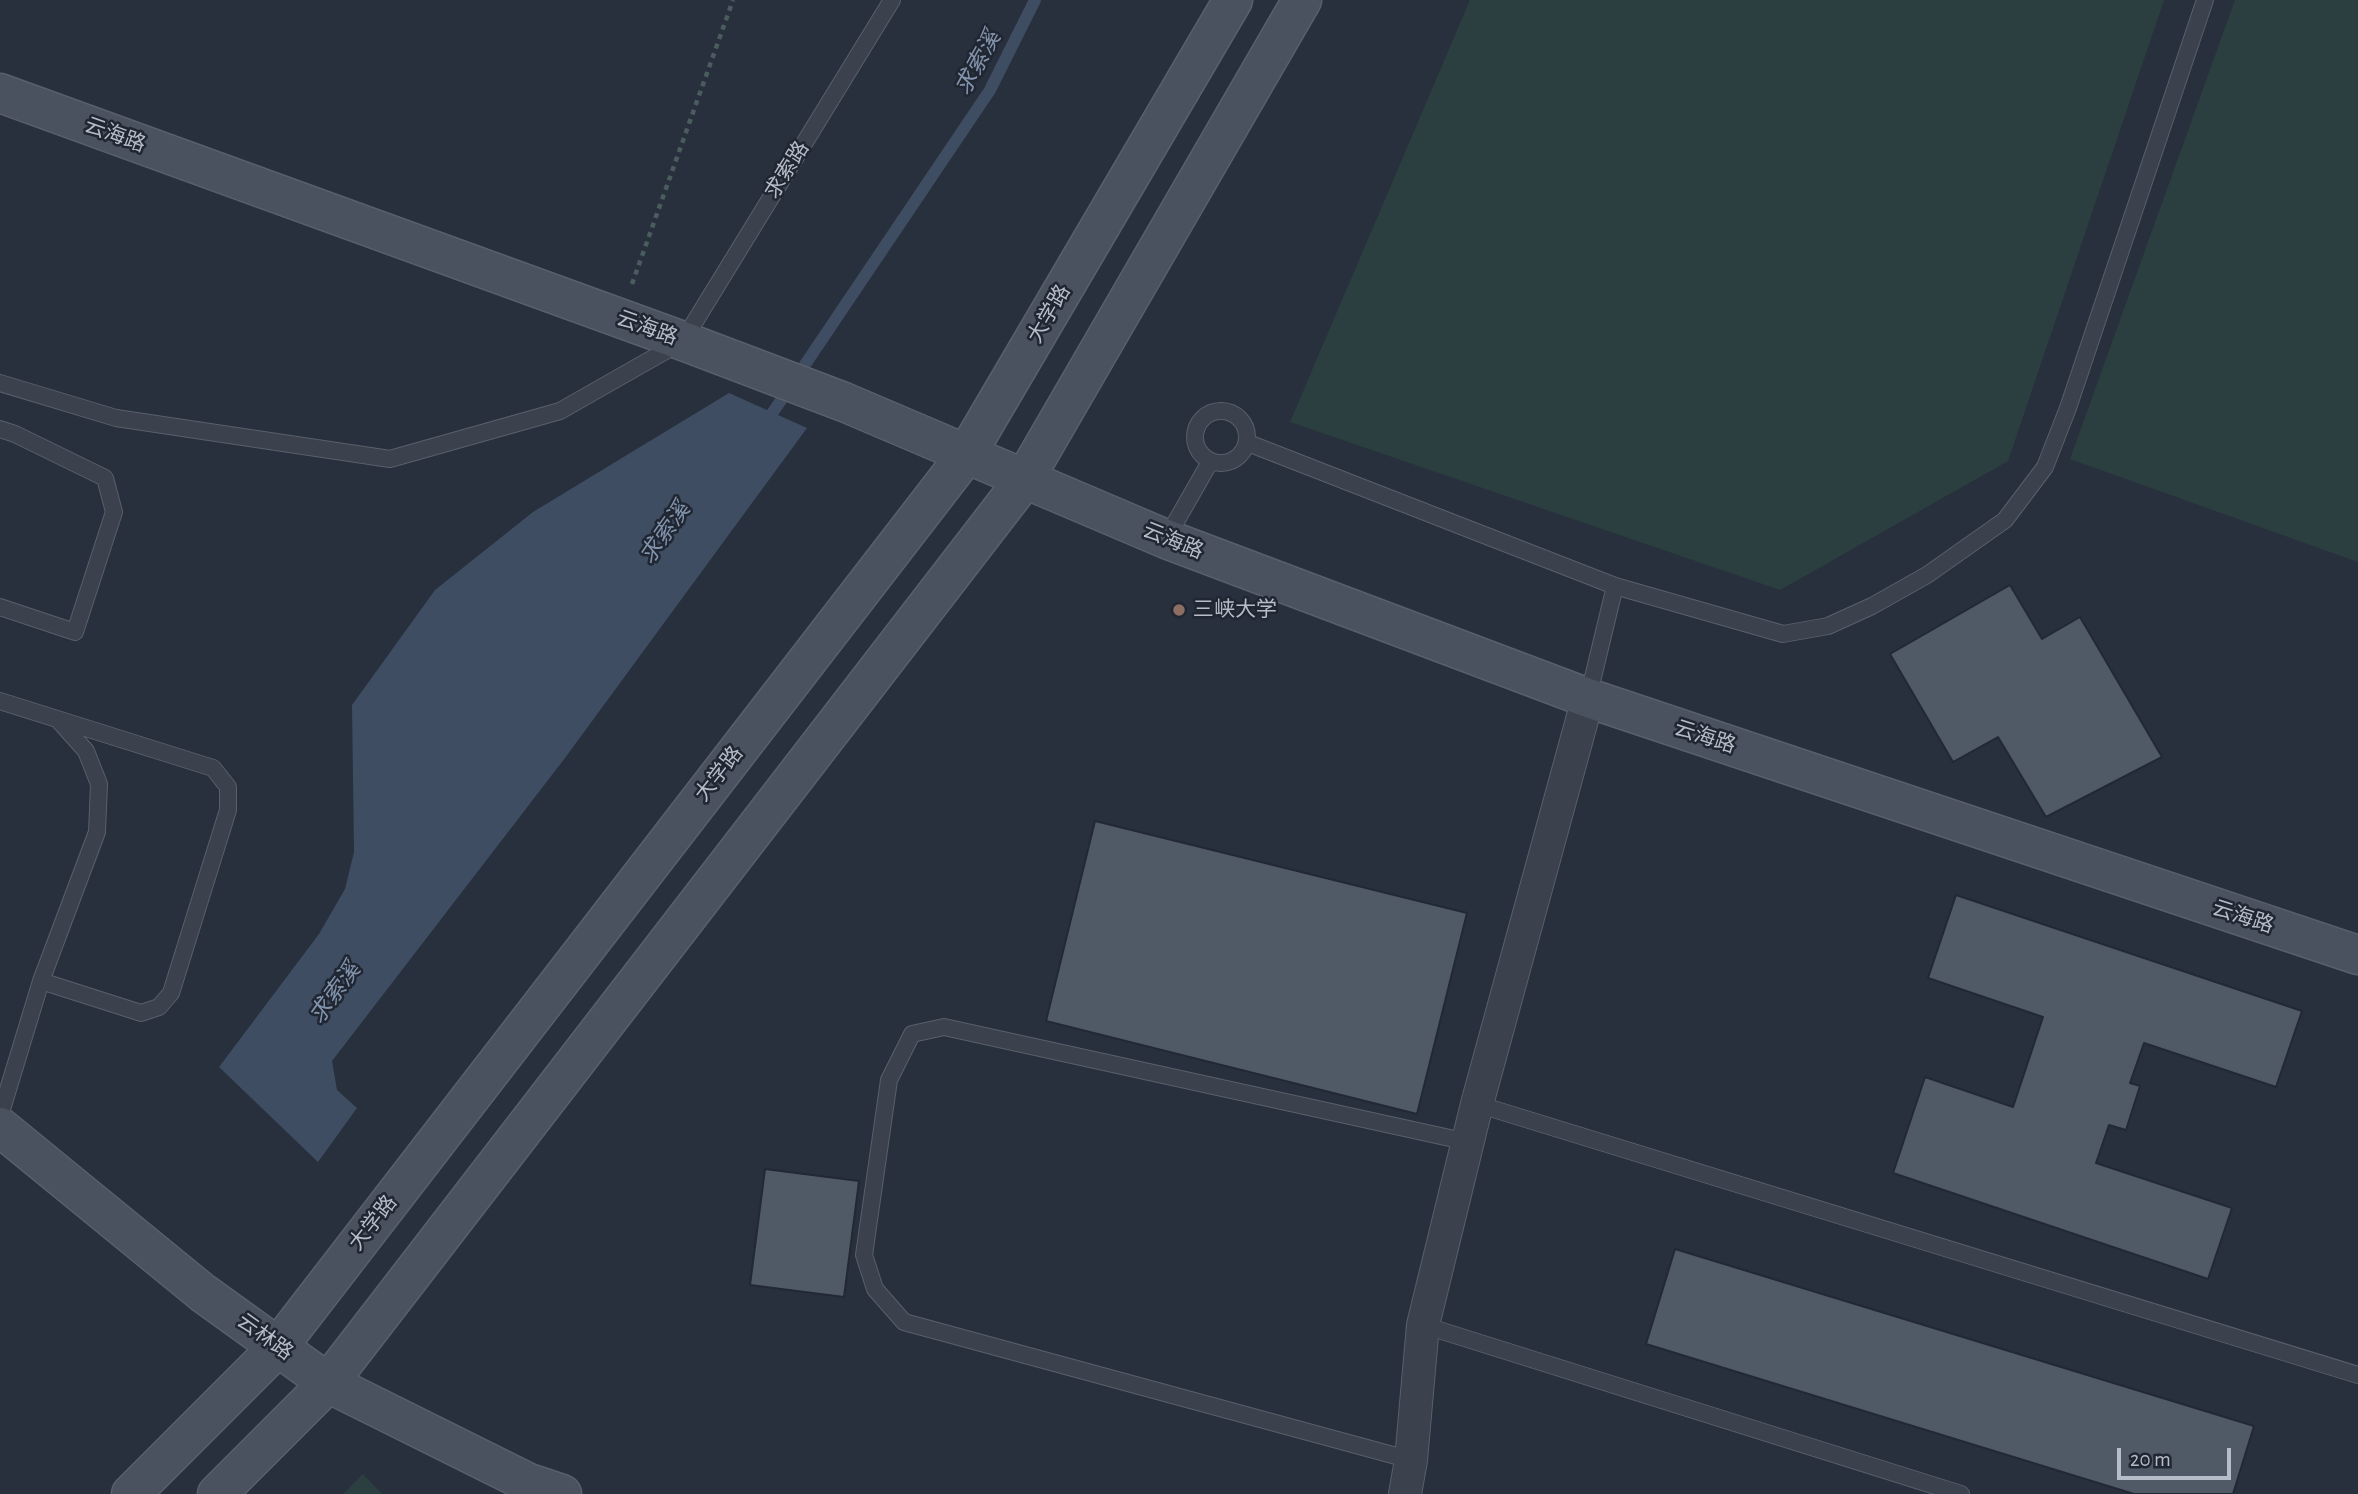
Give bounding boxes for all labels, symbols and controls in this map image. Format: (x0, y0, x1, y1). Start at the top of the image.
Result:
water label: 求索溪 (949, 26, 1007, 100)
street label: 云海路 (81, 112, 149, 158)
street label: 求索路 (760, 137, 814, 203)
street label: 大学路 (1022, 280, 1076, 348)
street label: 云海路 (613, 305, 681, 351)
water label: 求索溪 (634, 497, 696, 569)
street label: 云海路 (1139, 518, 1207, 564)
place label: 三峡大学 (1193, 597, 1277, 623)
marker: 三峡大学 (1171, 602, 1187, 618)
street label: 云海路 (1671, 715, 1739, 759)
street label: 大学路 (690, 741, 748, 807)
street label: 云海路 (2209, 895, 2277, 939)
water label: 求索溪 (304, 957, 366, 1029)
street label: 大学路 (344, 1190, 402, 1256)
street label: 云林路 (232, 1308, 298, 1366)
scale bar (2120, 1434, 2234, 1478)
text: 20 m (2130, 1449, 2171, 1470)

